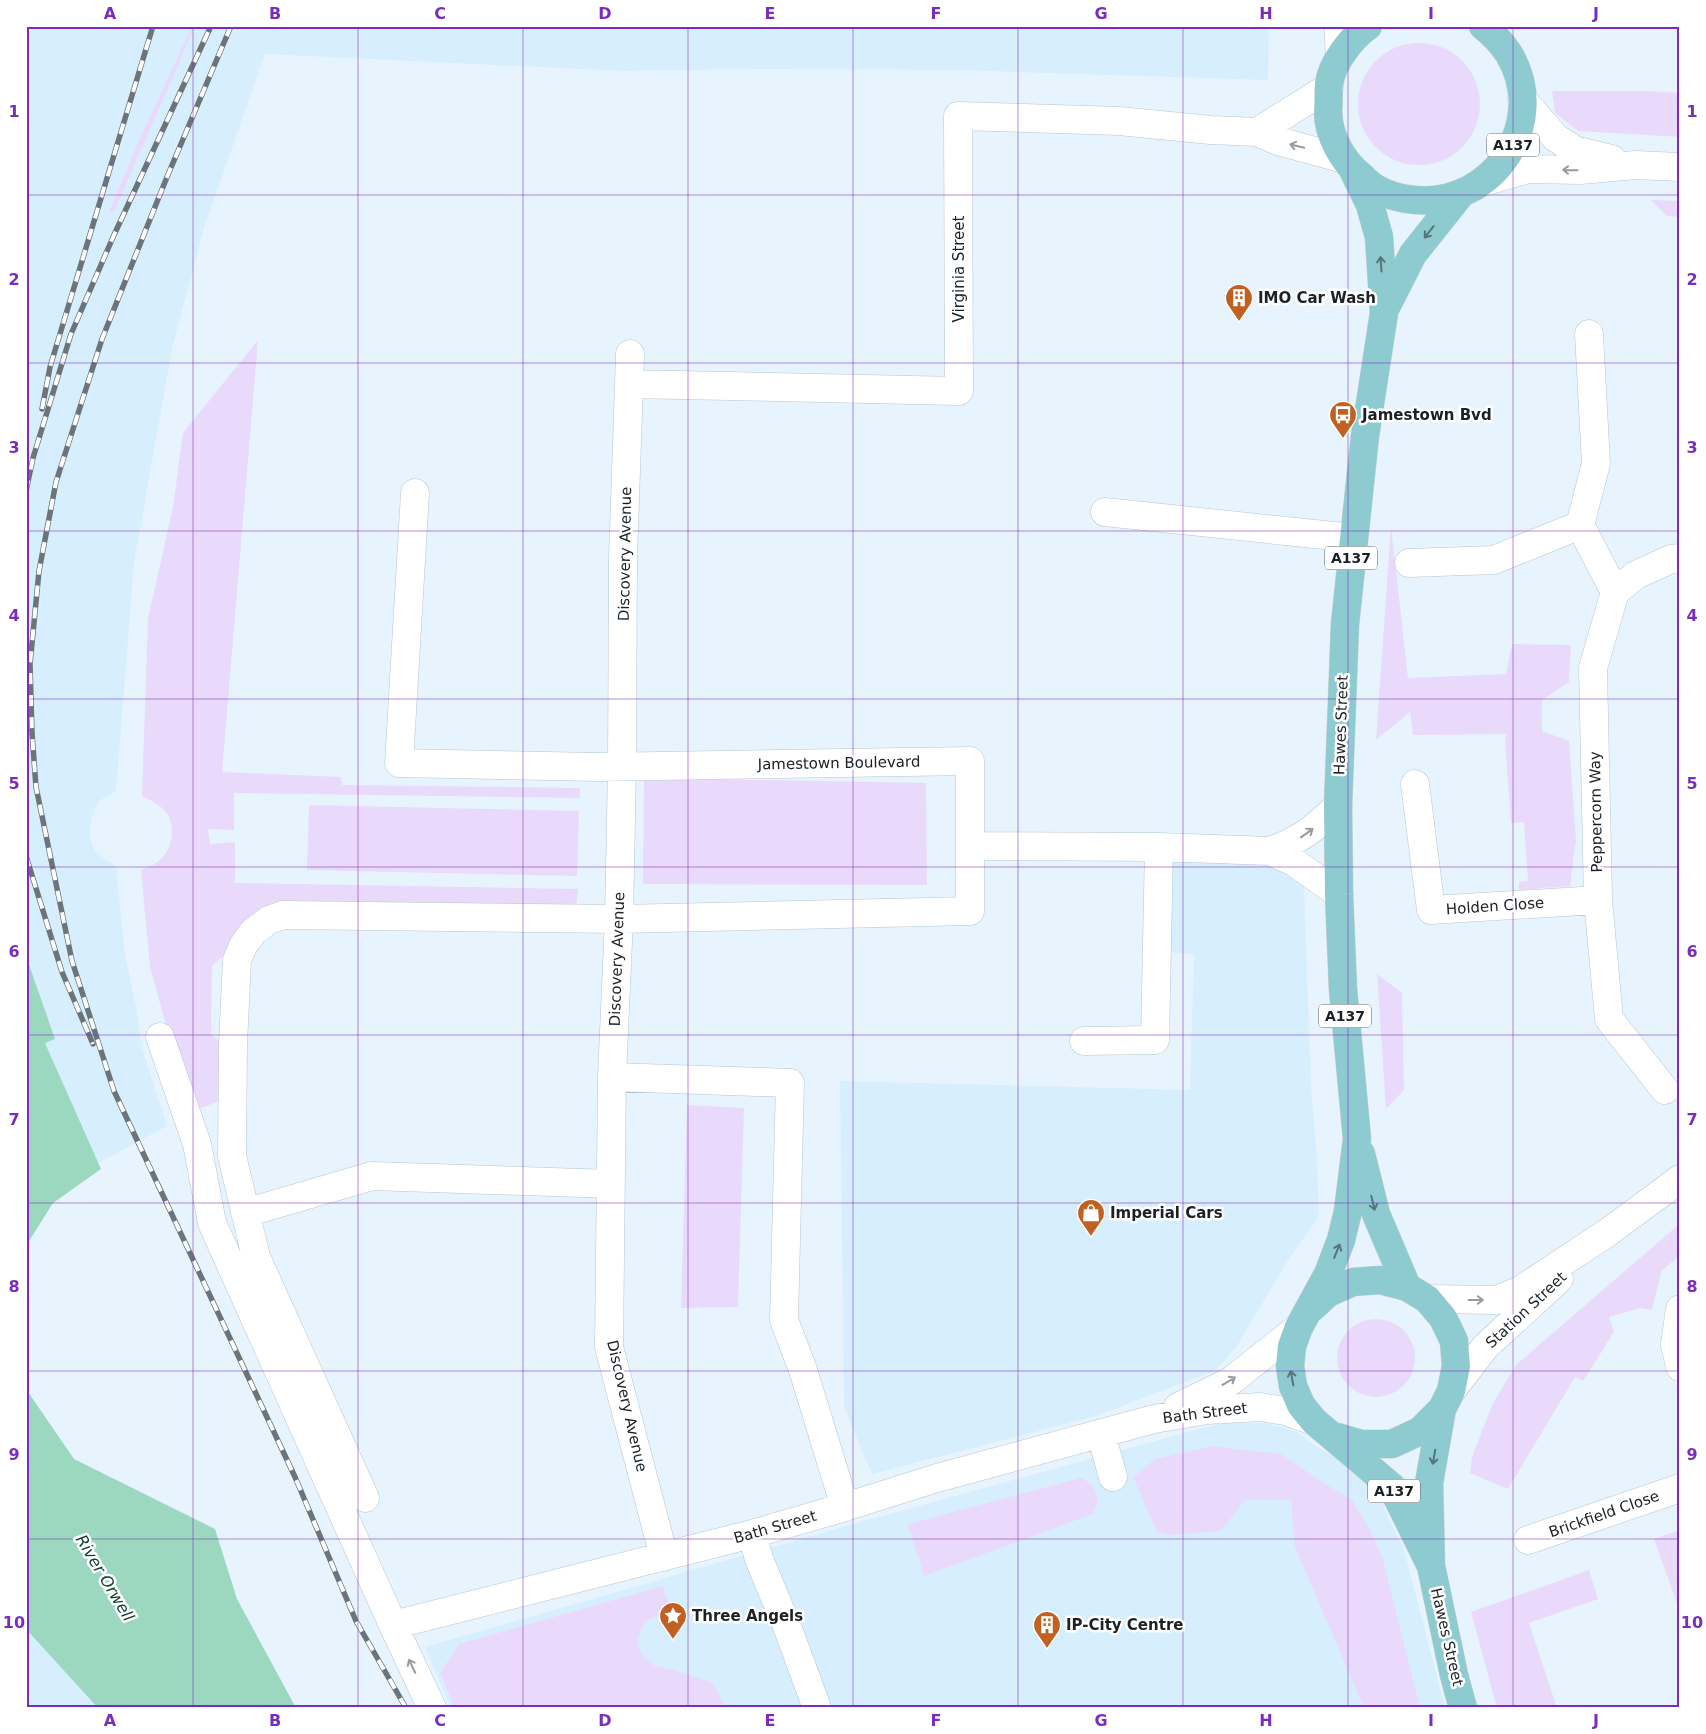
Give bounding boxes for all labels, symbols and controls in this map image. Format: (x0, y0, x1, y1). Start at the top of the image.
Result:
text: A (104, 4, 117, 23)
text: B (269, 4, 281, 23)
text: C (434, 4, 446, 23)
text: D (598, 4, 612, 23)
text: E (765, 4, 775, 23)
text: F (931, 4, 941, 23)
text: G (1094, 4, 1108, 23)
text: H (1259, 4, 1273, 23)
text: I (1428, 4, 1434, 23)
text: J (1592, 4, 1599, 23)
text: 1 (8, 102, 20, 121)
text: 1 (1686, 102, 1698, 121)
road number: A137 (1487, 134, 1539, 156)
one-way arrow (1289, 140, 1305, 150)
one-way arrow (1562, 165, 1578, 175)
street label: Virginia Street (950, 215, 968, 322)
one-way arrow (1423, 226, 1434, 239)
one-way arrow (1376, 257, 1385, 273)
text: 2 (8, 270, 20, 289)
text: 2 (1686, 270, 1698, 289)
building icon: IMO Car Wash (1224, 283, 1254, 322)
place label: IMO Car Wash (1258, 289, 1376, 307)
bus stop icon: Jamestown Bvd (1328, 400, 1358, 439)
place label: Jamestown Bvd (1361, 406, 1492, 424)
text: 3 (8, 438, 20, 457)
text: 3 (1686, 438, 1698, 457)
street label: Discovery Avenue (615, 487, 635, 621)
road number: A137 (1325, 546, 1377, 570)
text: 4 (8, 606, 20, 625)
text: 4 (1686, 606, 1698, 625)
street label: Hawes Street (1330, 675, 1352, 775)
street label: Peppercorn Way (1586, 751, 1606, 873)
street label: Jamestown Boulevard (756, 753, 921, 773)
text: 5 (8, 774, 20, 793)
text: 5 (1686, 774, 1698, 793)
one-way arrow (1300, 828, 1314, 838)
street label: Discovery Avenue (606, 891, 628, 1027)
street label: Holden Close (1445, 894, 1545, 918)
text: 6 (8, 942, 20, 961)
text: 6 (1686, 942, 1698, 961)
road number: A137 (1319, 1004, 1371, 1028)
text: 7 (8, 1110, 20, 1129)
text: 7 (1686, 1110, 1698, 1129)
one-way arrow (1369, 1194, 1378, 1210)
shop icon: Imperial Cars (1076, 1198, 1106, 1237)
place label: Imperial Cars (1110, 1204, 1223, 1222)
one-way arrow (1333, 1244, 1342, 1259)
street label: Station Street (1482, 1268, 1570, 1352)
text: 8 (8, 1277, 20, 1296)
text: 8 (1686, 1277, 1698, 1296)
one-way arrow (1468, 1295, 1484, 1305)
street label: Discovery Avenue (603, 1338, 651, 1474)
one-way arrow (1287, 1371, 1297, 1387)
one-way arrow (1222, 1375, 1236, 1385)
street label: Bath Street (1162, 1399, 1249, 1427)
text: 9 (8, 1445, 20, 1464)
text: 9 (1686, 1445, 1698, 1464)
one-way arrow (1428, 1448, 1438, 1464)
road number: A137 (1368, 1480, 1420, 1502)
street label: Brickfield Close (1546, 1487, 1662, 1541)
street label: Bath Street (732, 1507, 819, 1547)
water label: River Orwell (72, 1531, 139, 1625)
street label: Hawes Street (1427, 1586, 1467, 1688)
place icon: Three Angels (658, 1601, 688, 1640)
place label: Three Angels (692, 1607, 803, 1625)
building icon: IP-City Centre (1032, 1610, 1062, 1649)
text: 10 (3, 1613, 25, 1632)
text: 10 (1681, 1613, 1703, 1632)
place label: IP-City Centre (1066, 1616, 1183, 1634)
one-way arrow (407, 1659, 417, 1674)
text: A (104, 1711, 117, 1730)
text: B (269, 1711, 281, 1730)
text: C (434, 1711, 446, 1730)
text: D (598, 1711, 612, 1730)
text: E (765, 1711, 775, 1730)
text: F (931, 1711, 941, 1730)
text: G (1094, 1711, 1108, 1730)
text: H (1259, 1711, 1273, 1730)
text: I (1428, 1711, 1434, 1730)
text: J (1592, 1711, 1599, 1730)

